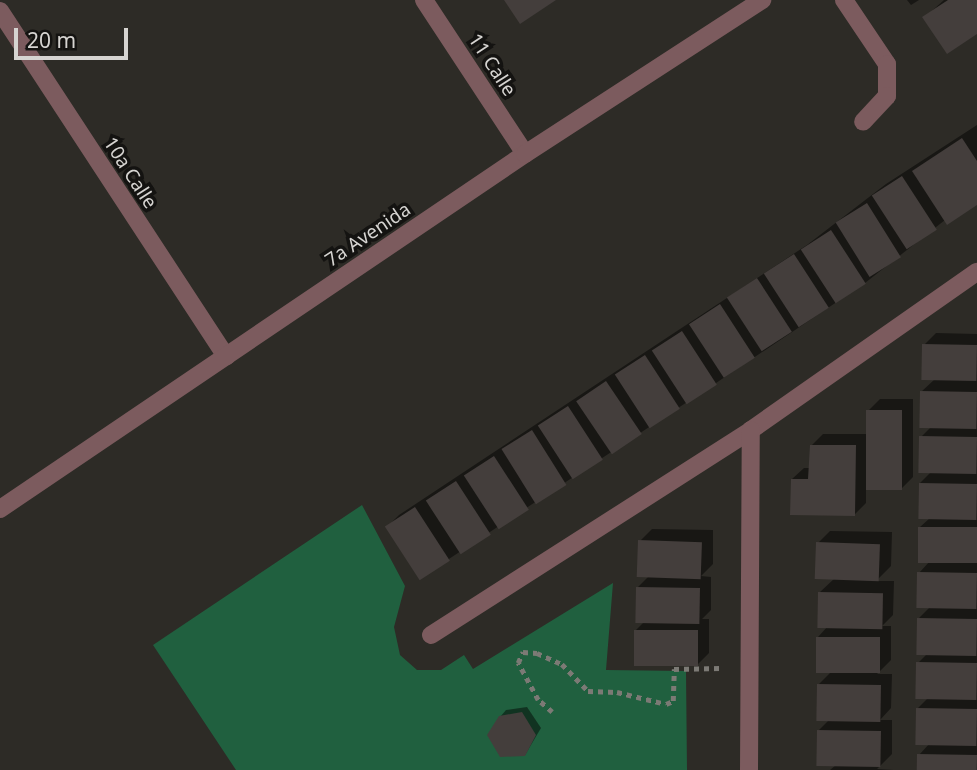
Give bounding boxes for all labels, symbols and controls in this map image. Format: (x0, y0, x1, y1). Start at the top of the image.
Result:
scale bar (18, 14, 131, 58)
text: 20 m (27, 26, 76, 54)
street label: 11 Calle (463, 29, 521, 101)
street label: 10a Calle (99, 133, 161, 213)
street label: 7a Avenida (321, 198, 415, 272)

